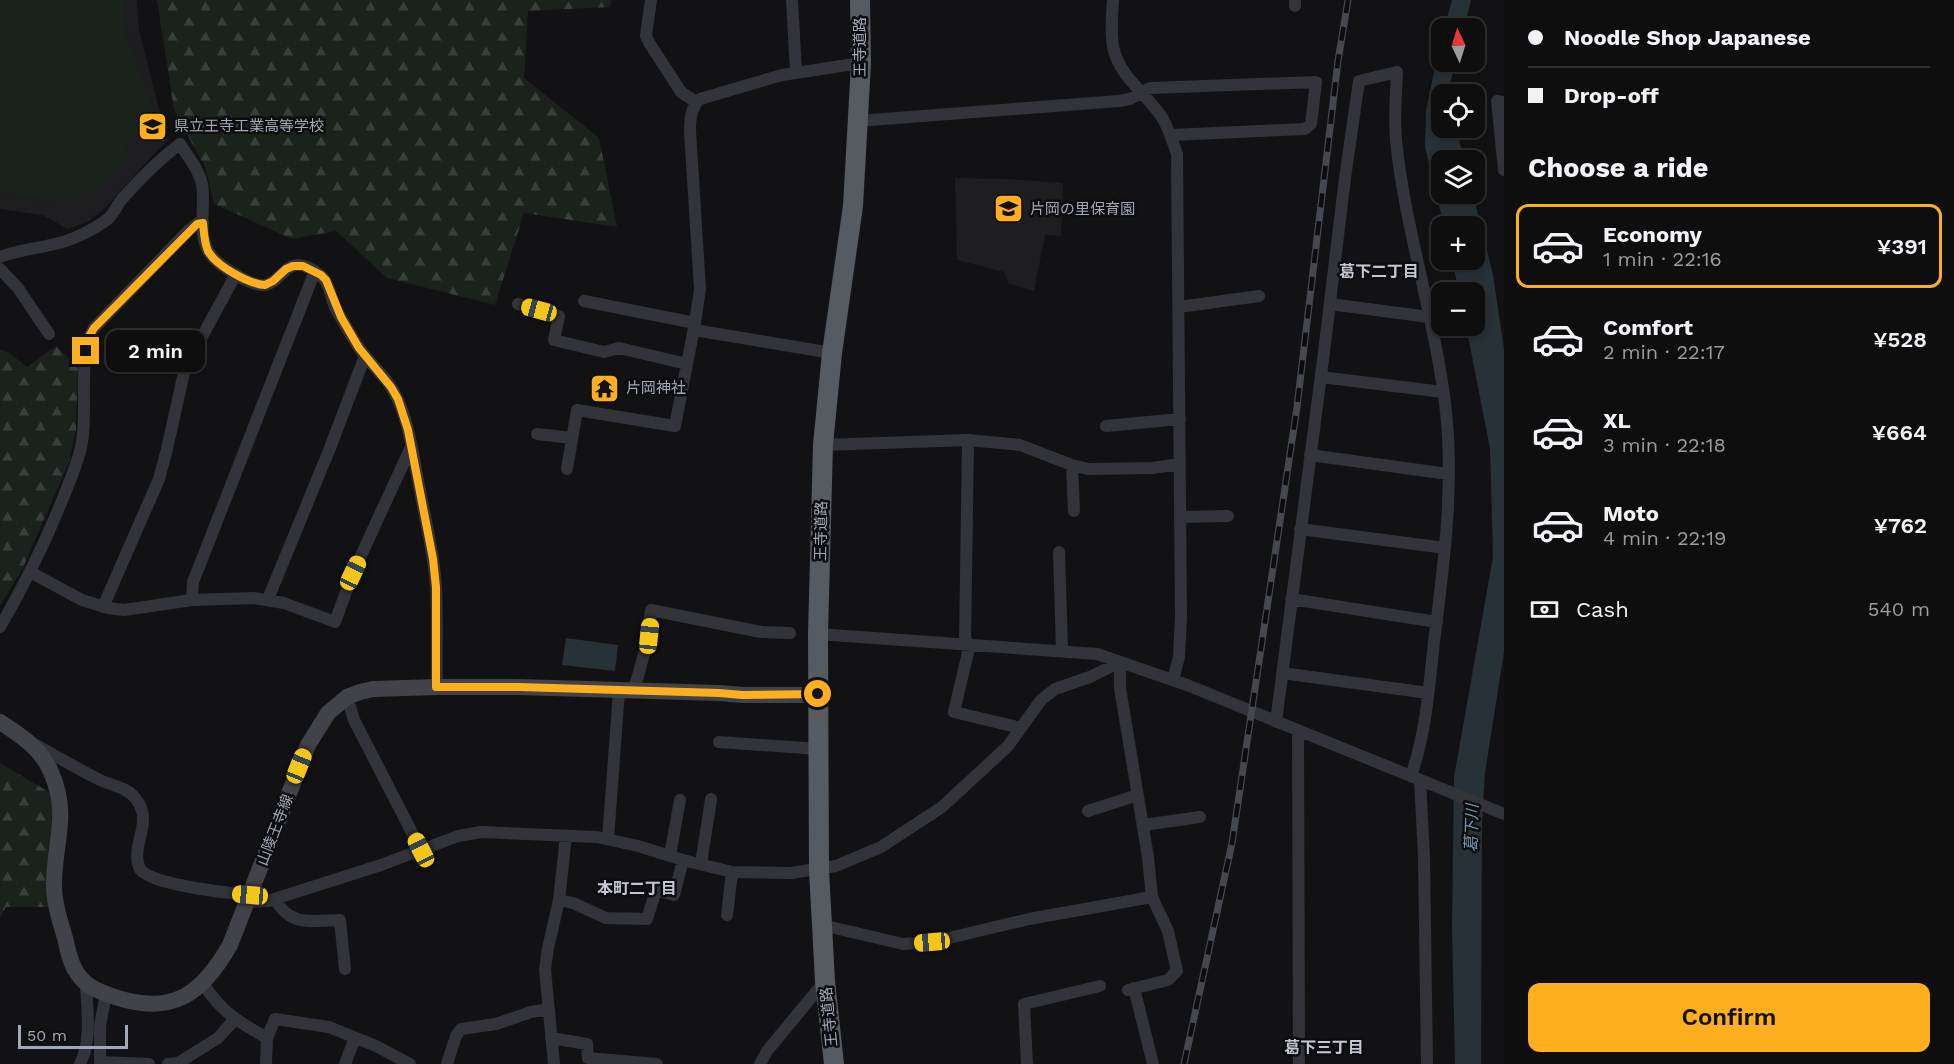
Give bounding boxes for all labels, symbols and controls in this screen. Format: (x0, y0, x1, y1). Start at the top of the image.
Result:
street label: 王寺道路 (851, 17, 869, 77)
north arrow (1431, 18, 1485, 72)
map controls (1431, 18, 1485, 336)
text: Noodle Shop Japanese (1564, 25, 1811, 50)
text: Drop-off (1564, 83, 1659, 108)
button: locate (1431, 84, 1485, 138)
school or university icon: 県立王寺工業高等学校 (137, 110, 169, 142)
place label: 県立王寺工業高等学校 (174, 117, 324, 135)
button: layers (1431, 150, 1485, 204)
text: Choose a ride (1528, 152, 1708, 184)
school or university icon: 片岡の里保育園 (993, 193, 1025, 225)
place label: 片岡の里保育園 (1030, 200, 1135, 218)
button: + (1431, 216, 1485, 270)
icon: car (1531, 219, 1585, 273)
text: Economy (1603, 222, 1702, 247)
text: ¥391 (1877, 234, 1927, 259)
text: 1 min · 22:16 (1603, 247, 1722, 271)
district label: 葛下二丁目 (1339, 262, 1419, 281)
button: − (1431, 282, 1485, 336)
car (519, 297, 559, 323)
icon: car (1531, 312, 1585, 366)
text: Comfort (1603, 315, 1693, 340)
text: ¥528 (1873, 327, 1927, 352)
callout: 2 min (107, 330, 206, 372)
route end (72, 337, 99, 364)
text: 2 min (128, 339, 183, 363)
text: 2 min · 22:17 (1603, 340, 1725, 364)
temple icon: 片岡神社 (589, 372, 621, 404)
place label: 片岡神社 (626, 379, 686, 397)
icon: car (1531, 405, 1585, 459)
text: XL (1603, 408, 1631, 433)
text: ¥664 (1872, 420, 1927, 445)
text: 3 min · 22:18 (1603, 433, 1726, 457)
icon: car (1531, 498, 1585, 552)
street label: 王寺道路 (811, 501, 831, 561)
text: Moto (1603, 501, 1659, 526)
text: ¥762 (1874, 513, 1927, 538)
text: 4 min · 22:19 (1603, 526, 1726, 550)
car (337, 553, 369, 593)
icon: cash (1528, 593, 1561, 626)
text: Cash (1576, 597, 1629, 622)
text: 540 m (1868, 597, 1930, 621)
car (638, 617, 660, 655)
route start (804, 680, 831, 707)
car (284, 746, 314, 786)
street label: 山陵王寺線 (253, 792, 297, 868)
water label: 葛下川 (1461, 802, 1482, 852)
car (405, 830, 437, 870)
district label: 本町二丁目 (597, 879, 677, 898)
car (231, 884, 269, 906)
car (913, 931, 951, 953)
button: Confirm (1528, 983, 1930, 1052)
street label: 王寺道路 (817, 986, 841, 1048)
scale bar (18, 1022, 128, 1050)
text: 50 m (27, 1026, 67, 1045)
district label: 葛下三丁目 (1284, 1038, 1364, 1057)

